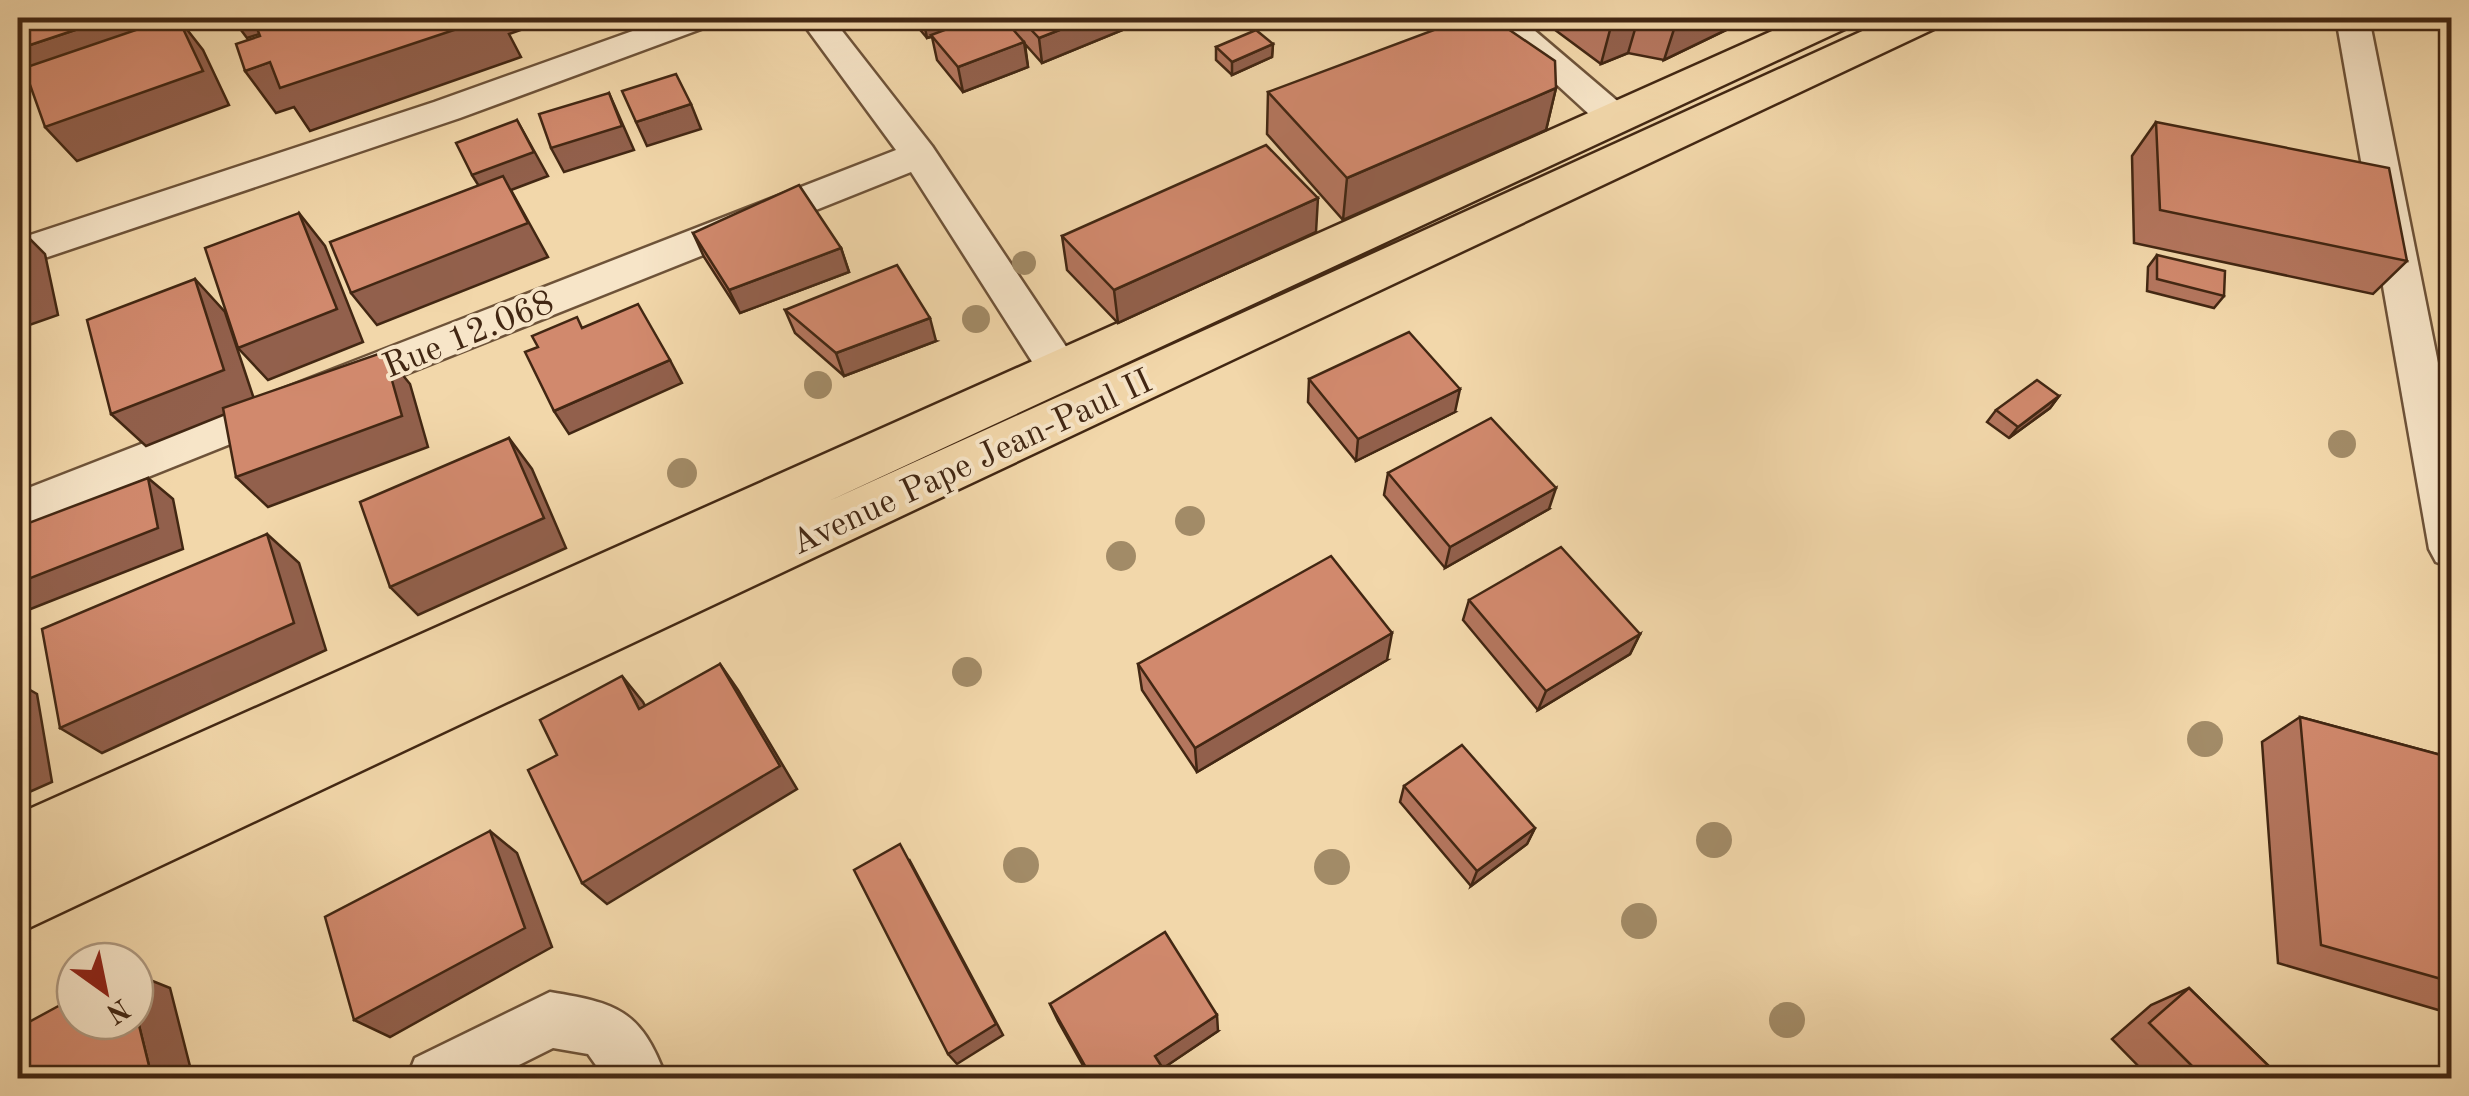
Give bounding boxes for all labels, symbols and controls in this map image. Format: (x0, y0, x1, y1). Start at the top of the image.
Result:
street label: Rue 12.068 (378, 285, 559, 385)
street label: Avenue Pape Jean-Paul II (786, 364, 1158, 562)
north arrow (55, 941, 155, 1041)
text: N (100, 992, 134, 1027)

